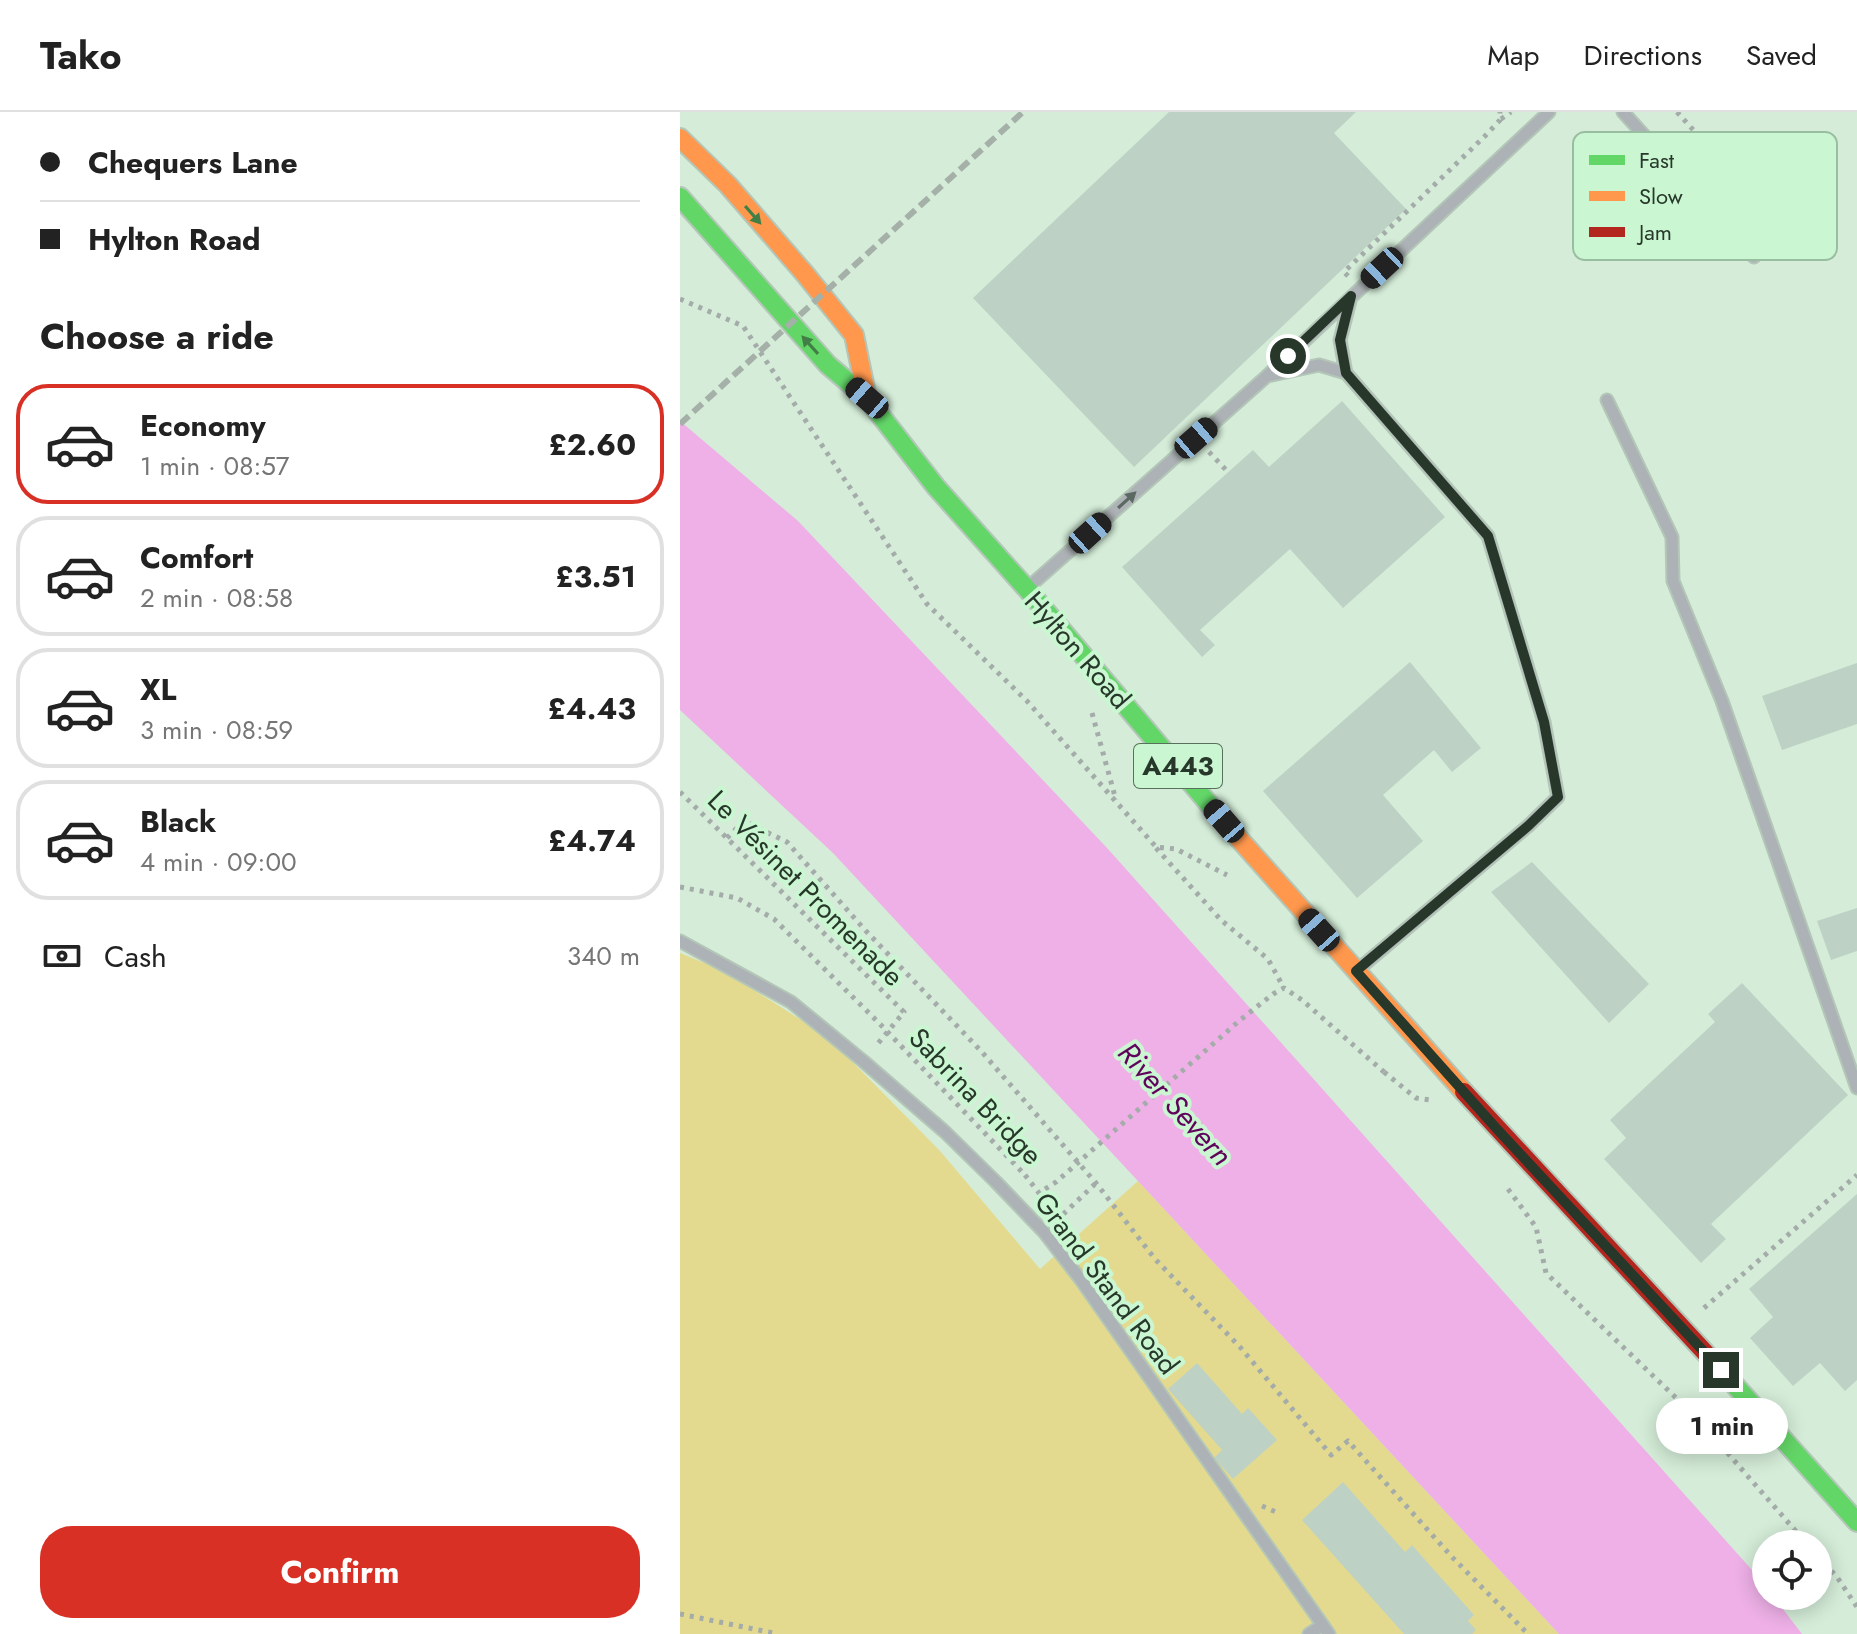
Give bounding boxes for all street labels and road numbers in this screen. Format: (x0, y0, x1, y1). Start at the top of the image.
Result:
street label: Hylton Road (1015, 582, 1140, 718)
road number: A443 (1134, 744, 1222, 788)
street label: Le Vésinet Promenade (698, 781, 913, 996)
street label: Sabrina Bridge (899, 1018, 1052, 1174)
street label: Grand Stand Road (1024, 1184, 1189, 1383)

